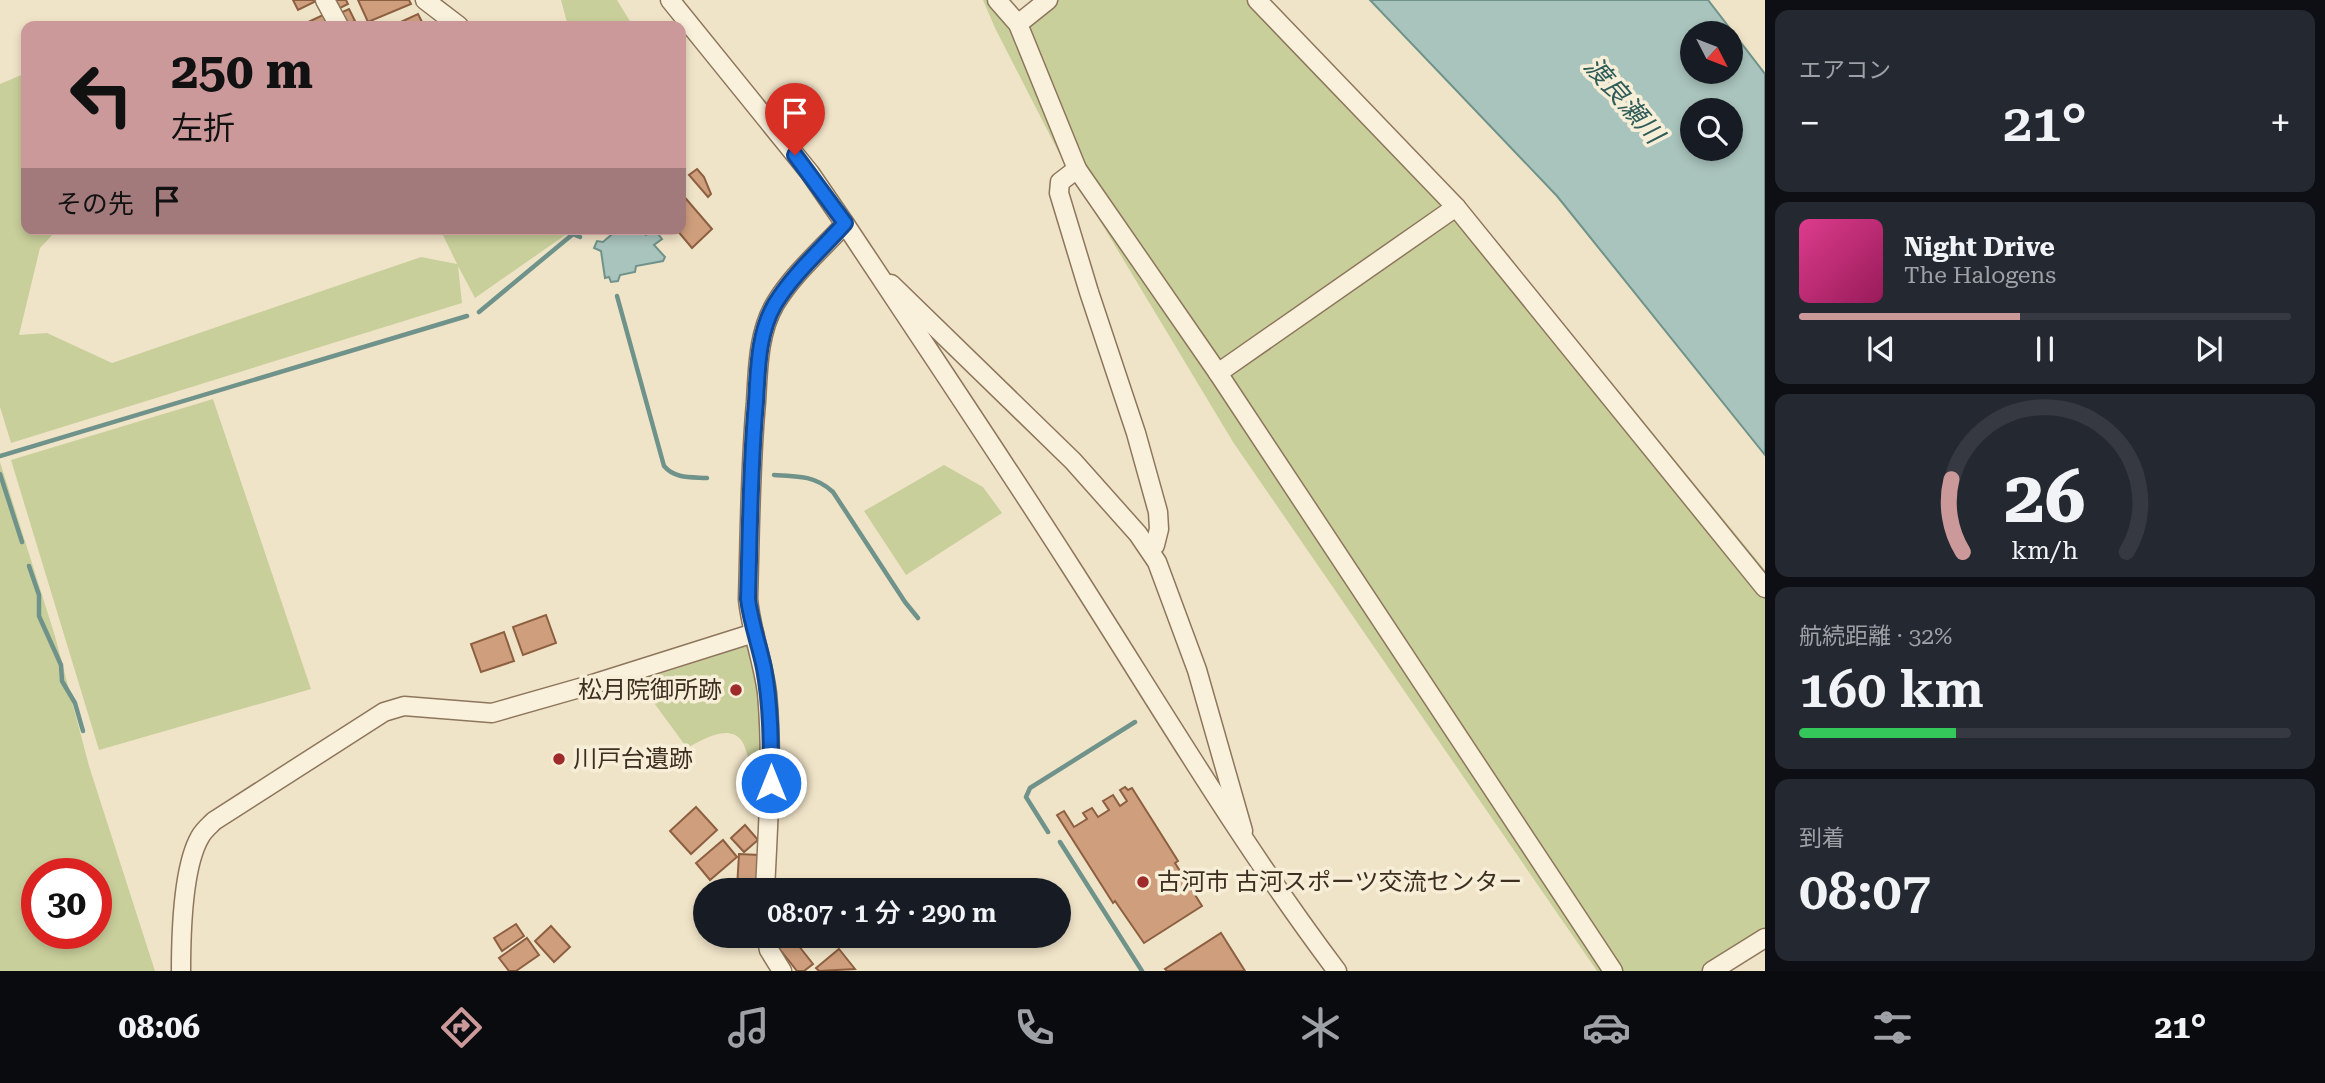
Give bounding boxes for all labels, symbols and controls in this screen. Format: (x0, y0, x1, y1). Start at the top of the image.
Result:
north arrow (1680, 21, 1743, 84)
map controls (1680, 21, 1743, 161)
text: 250 m (171, 43, 313, 100)
icon: left (56, 49, 147, 140)
water label: 渡良瀬川 (1579, 51, 1671, 151)
text: エアコン (1799, 57, 1891, 84)
pin (765, 83, 825, 155)
text: 21° (2003, 93, 2087, 154)
icon: arrive (776, 94, 814, 132)
button: search (1680, 98, 1743, 161)
text: − (1799, 101, 1820, 145)
text: + (2270, 101, 2291, 145)
text: 左折 (171, 109, 235, 147)
icon: arrive (148, 182, 186, 220)
text: その先 (56, 189, 134, 219)
text: Night Drive (1904, 232, 2055, 262)
text: The Halogens (1904, 262, 2056, 289)
icon: previous (1862, 330, 1900, 368)
icon: pause (2026, 330, 2064, 368)
icon: next (2190, 330, 2228, 368)
text: 26 (2004, 455, 2086, 540)
text: km/h (2012, 535, 2078, 564)
text: 航続距離 · 32% (1799, 623, 1952, 650)
text: 160 km (1799, 659, 1984, 720)
place label: 松月院御所跡 (578, 676, 722, 704)
marker: 松月院御所跡 (728, 682, 744, 698)
place label: 川戸台遺跡 (573, 745, 693, 773)
position arrow (734, 746, 808, 820)
marker: 川戸台遺跡 (551, 751, 567, 767)
text: 到着 (1799, 825, 1845, 852)
speed limit sign: 30 (21, 858, 112, 949)
text: 08:07 (1799, 861, 1931, 922)
place label: 古河市 古河スポーツ交流センター (1157, 868, 1523, 896)
marker: 古河市 古河スポーツ交流センター (1135, 874, 1151, 890)
text: 08:07 · 1 分 · 290 m (767, 898, 997, 928)
icon: directions (437, 1003, 486, 1052)
icon: music (724, 1003, 773, 1052)
icon: phone (1010, 1003, 1059, 1052)
icon: climate (1296, 1003, 1345, 1052)
icon: car (1582, 1003, 1631, 1052)
icon: filters (1868, 1003, 1917, 1052)
text: 08:06 (119, 1008, 200, 1046)
text: 21° (2155, 1008, 2206, 1046)

